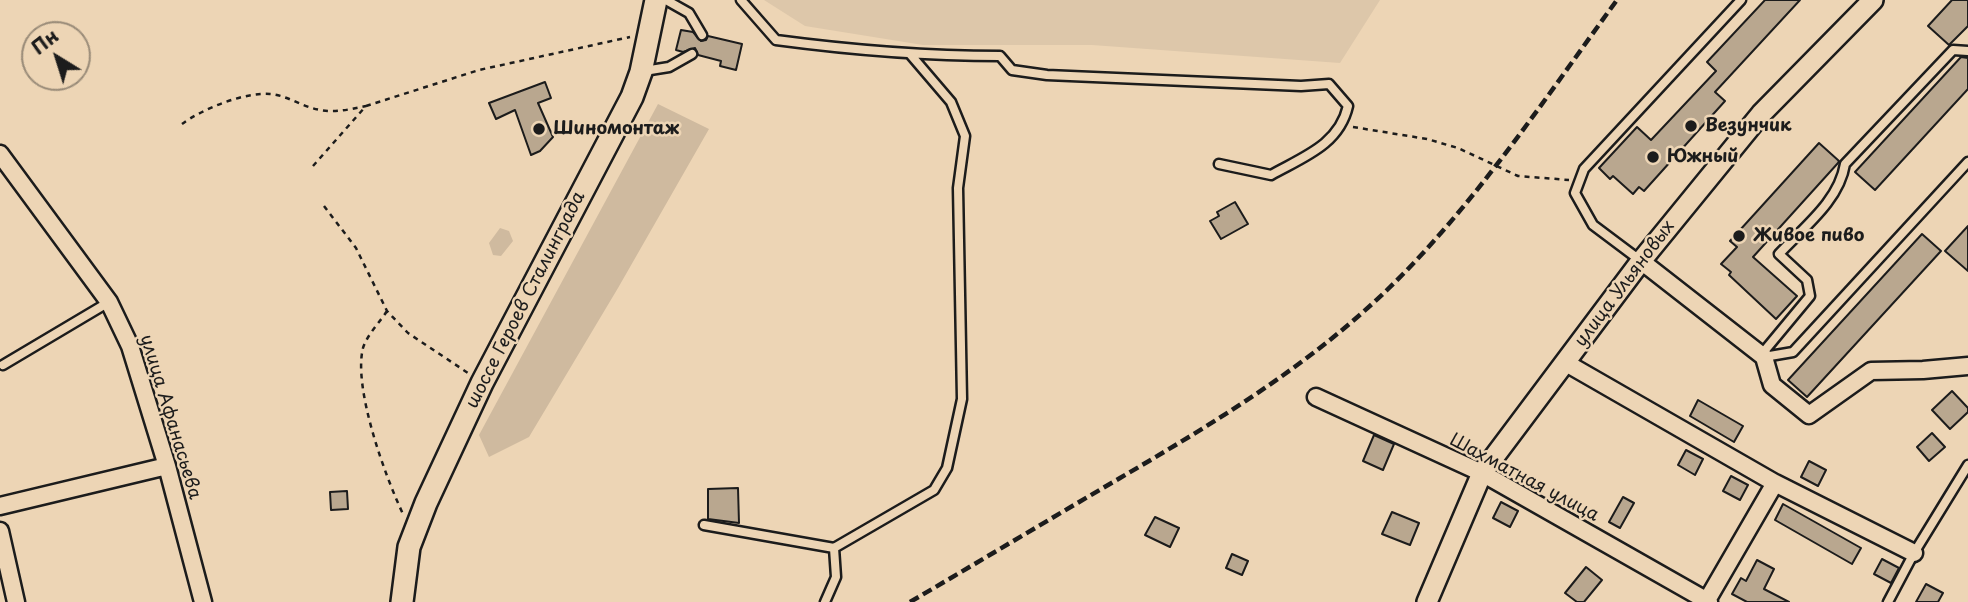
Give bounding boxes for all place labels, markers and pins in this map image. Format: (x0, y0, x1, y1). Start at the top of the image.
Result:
place label: Везунчик (1705, 115, 1791, 137)
place label: Шиномонтаж (553, 118, 679, 140)
marker: Везунчик (1683, 118, 1699, 134)
marker: Шиномонтаж (531, 121, 547, 137)
place label: Южный (1667, 146, 1739, 168)
marker: Южный (1645, 149, 1661, 165)
place label: Живое пиво (1753, 225, 1864, 247)
marker: Живое пиво (1731, 228, 1747, 244)

